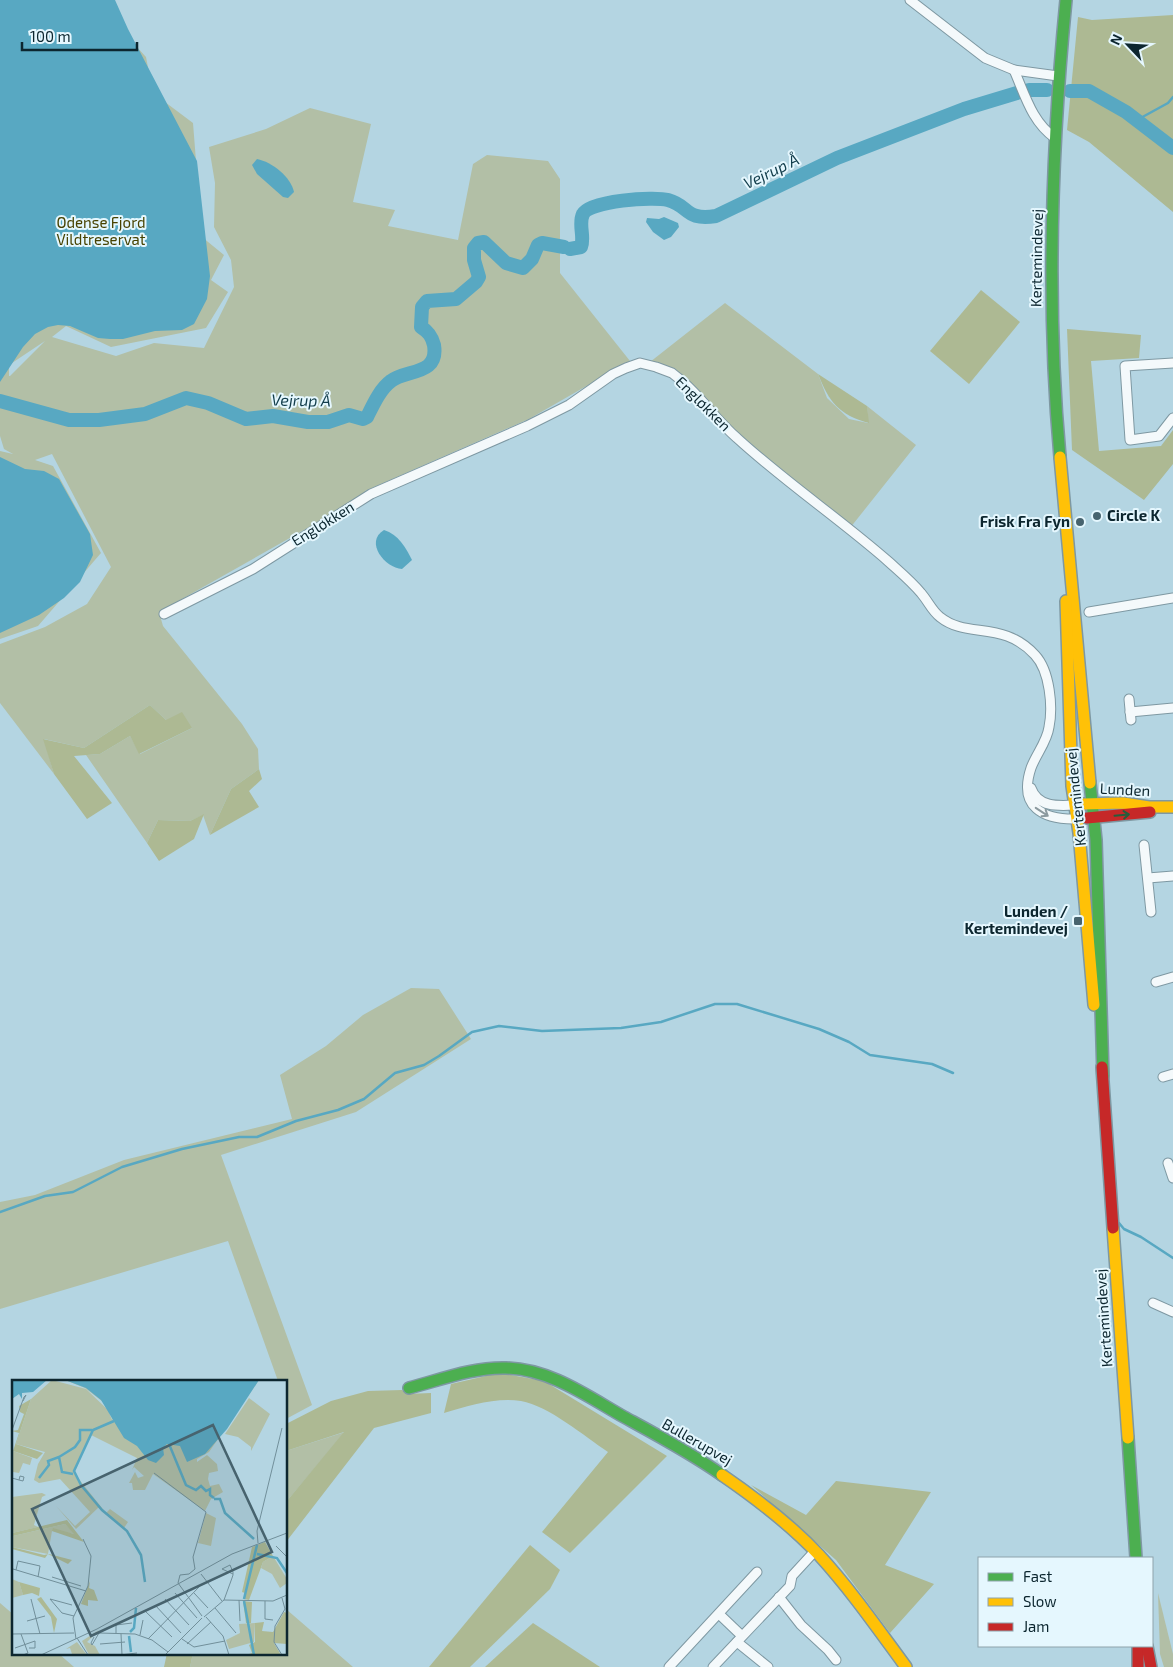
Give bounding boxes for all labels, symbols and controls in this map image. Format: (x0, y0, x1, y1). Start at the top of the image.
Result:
scale bar (22, 20, 138, 52)
north arrow (1103, 20, 1153, 70)
text: 100 m (30, 27, 71, 45)
text: N (1106, 31, 1126, 47)
water label: Vejrup Å (740, 149, 802, 193)
street label: Kertemindevej (1026, 209, 1047, 307)
park label: Odense Fjord Vildtreservat (56, 213, 146, 248)
street label: Engløkken (672, 372, 735, 435)
water label: Vejrup Å (271, 389, 331, 411)
street label: Engløkken (288, 497, 357, 549)
place label: Circle K (1107, 506, 1160, 524)
marker: Circle K (1091, 510, 1103, 522)
place label: Frisk Fra Fyn (980, 512, 1070, 531)
marker: Frisk Fra Fyn (1074, 516, 1086, 528)
street label: Kertemindevej (1061, 747, 1090, 847)
street label: Lunden (1099, 779, 1151, 799)
one-way arrow (1035, 807, 1049, 817)
one-way arrow (1114, 810, 1130, 819)
place label: Lunden / Kertemindevej (965, 902, 1068, 937)
marker: Lunden / Kertemindevej (1072, 915, 1084, 927)
street label: Kertemindevej (1091, 1268, 1116, 1368)
inset map (12, 1380, 288, 1654)
street label: Bullerupvej (659, 1414, 736, 1469)
legend (978, 1557, 1153, 1647)
text: Fast (1023, 1567, 1053, 1585)
text: Slow (1023, 1592, 1057, 1610)
text: Jam (1023, 1617, 1049, 1635)

